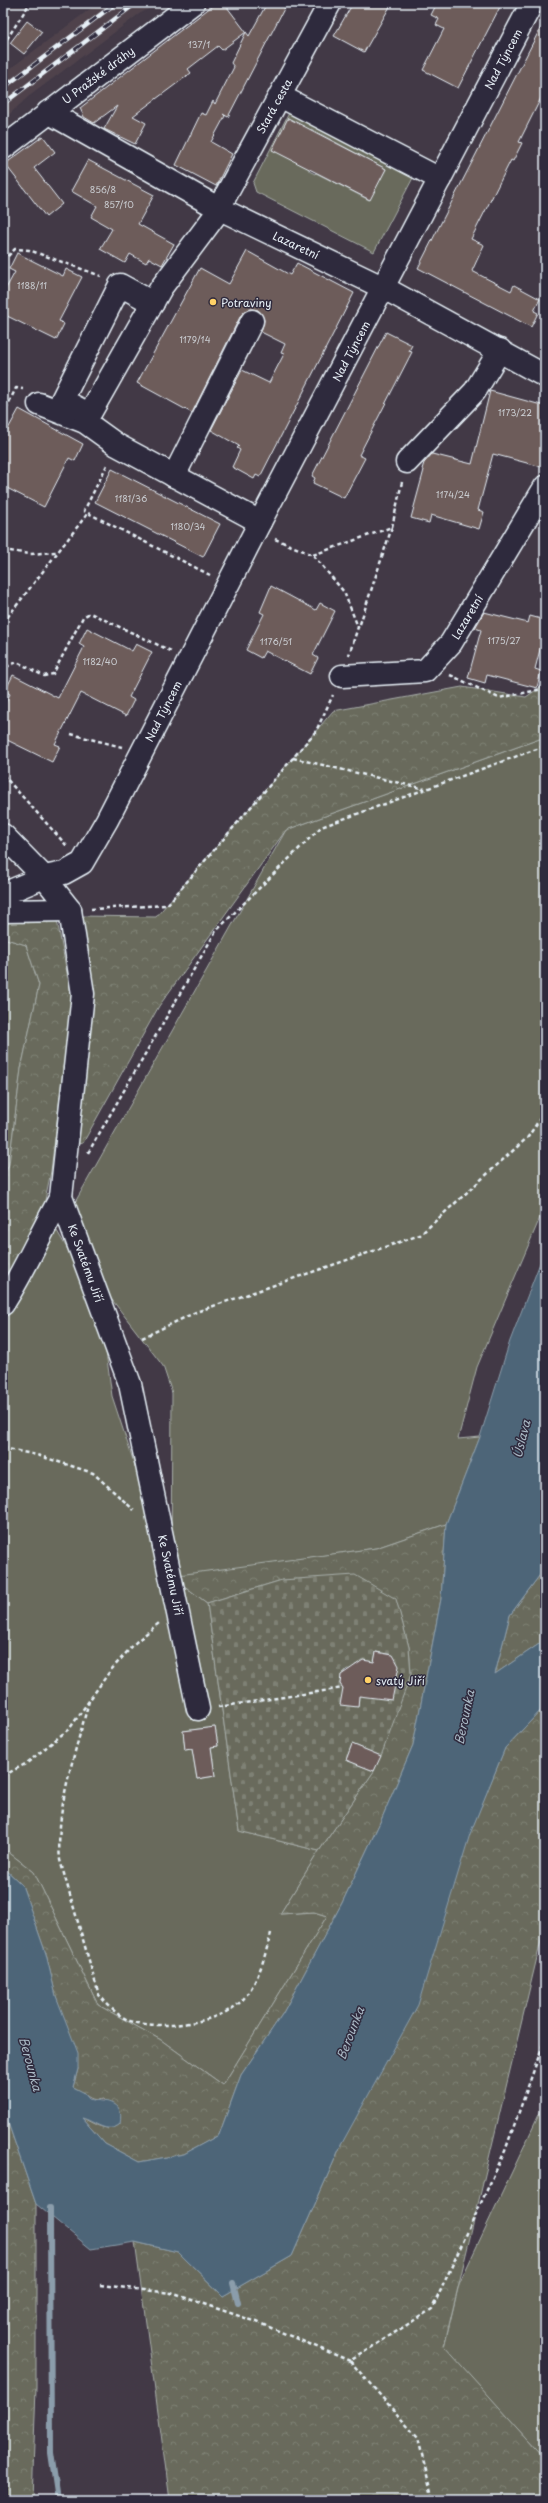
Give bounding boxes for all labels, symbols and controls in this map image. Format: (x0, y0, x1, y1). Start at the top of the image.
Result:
street label: Nad Týncem (480, 26, 526, 92)
house number: 137/1 (188, 37, 210, 51)
street label: U Pražské dráhy (58, 42, 138, 108)
street label: Stará cesta (252, 75, 296, 137)
house number: 856/8 (90, 182, 116, 196)
house number: 857/10 (104, 197, 134, 211)
street label: Lazaretní (270, 227, 322, 263)
house number: 1188/11 (17, 278, 47, 292)
place label: Potraviny (221, 294, 271, 311)
marker: Potraviny (208, 297, 218, 307)
street label: Nad Týncem (328, 318, 374, 384)
house number: 1179/14 (179, 332, 211, 346)
house number: 1173/22 (498, 405, 532, 419)
house number: 1174/24 (436, 487, 470, 501)
house number: 1181/36 (115, 491, 147, 505)
house number: 1180/34 (170, 519, 206, 533)
street label: Lazaretní (447, 591, 487, 643)
house number: 1175/27 (488, 633, 520, 647)
house number: 1176/51 (260, 634, 292, 648)
house number: 1182/40 (83, 654, 118, 668)
street label: Nad Týncem (140, 678, 186, 744)
street label: Ke Svatému Jiří (64, 1222, 108, 1305)
water label: Úslava (508, 1418, 535, 1460)
street label: Ke Svatému Jiří (154, 1533, 188, 1617)
place label: svatý Jiří (376, 1672, 425, 1689)
marker: svatý Jiří (363, 1675, 373, 1685)
water label: Berounka (449, 1688, 479, 1746)
water label: Berounka (332, 2003, 369, 2062)
water label: Berounka (15, 2035, 47, 2094)

